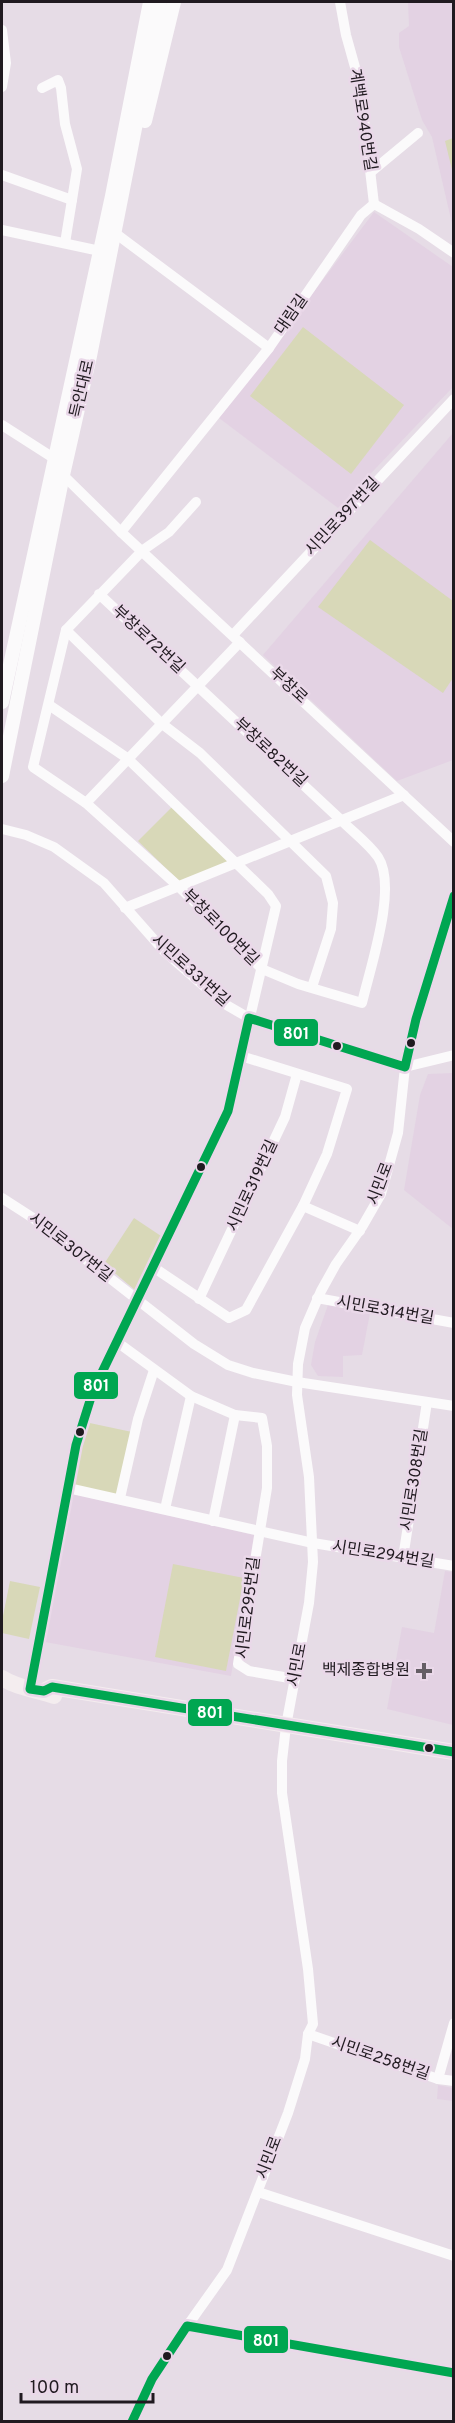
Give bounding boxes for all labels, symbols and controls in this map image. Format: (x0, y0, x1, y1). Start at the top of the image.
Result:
street label: 계백로940번길 (344, 67, 380, 173)
street label: 대림길 (271, 291, 313, 339)
street label: 득안대로 (67, 358, 99, 420)
street label: 시민로397번길 (301, 473, 385, 561)
street label: 부창로72번길 (108, 601, 188, 679)
street label: 부창로 (265, 664, 311, 709)
street label: 부창로82번길 (229, 714, 311, 792)
street label: 부창로100번길 (178, 886, 262, 970)
street label: 시민로331번길 (147, 931, 233, 1011)
line badge: 801 (273, 1018, 319, 1047)
text: 801 (283, 1025, 309, 1045)
unlabelled marker (405, 1037, 417, 1049)
unlabelled marker (331, 1040, 343, 1052)
street label: 시민로319번길 (223, 1137, 283, 1235)
street label: 시민로 (364, 1160, 398, 1208)
unlabelled marker (195, 1161, 207, 1173)
street label: 시민로307번길 (24, 1209, 116, 1287)
street label: 시민로314번길 (335, 1293, 435, 1329)
line badge: 801 (73, 1371, 119, 1400)
text: 801 (83, 1377, 109, 1397)
unlabelled marker (74, 1426, 86, 1438)
street label: 시민로308번길 (397, 1428, 433, 1532)
street label: 시민로294번길 (331, 1537, 435, 1573)
street label: 시민로295번길 (233, 1556, 265, 1660)
street label: 시민로 (284, 1641, 312, 1689)
place label: 백제종합병원 (322, 1661, 410, 1681)
marker: 백제종합병원 (415, 1662, 433, 1680)
line badge: 801 (187, 1698, 233, 1727)
text: 801 (197, 1704, 223, 1724)
unlabelled marker (423, 1742, 435, 1754)
street label: 시민로258번길 (328, 2033, 432, 2085)
street label: 시민로 (253, 2134, 287, 2182)
line badge: 801 (243, 2325, 289, 2354)
text: 801 (253, 2332, 279, 2352)
unlabelled marker (161, 2350, 173, 2362)
scale bar (21, 2366, 153, 2404)
text: 100 m (30, 2377, 79, 2400)

